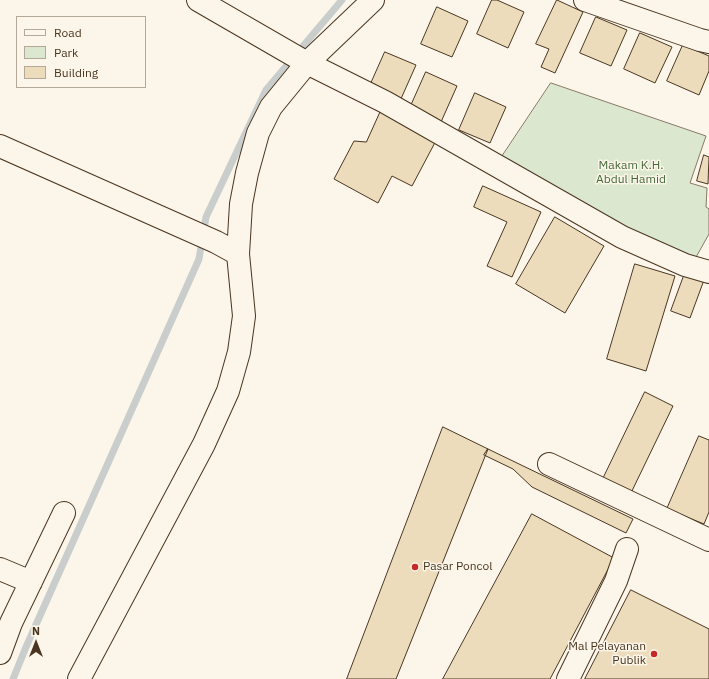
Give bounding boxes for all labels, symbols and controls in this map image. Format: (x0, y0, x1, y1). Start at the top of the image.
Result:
legend (16, 16, 146, 88)
text: Road (54, 25, 82, 40)
text: Park (54, 45, 78, 60)
text: Building (54, 65, 98, 80)
park label: Makam K.H. Abdul Hamid (596, 159, 666, 187)
place label: Pasar Poncol (423, 560, 493, 574)
marker: Pasar Poncol (410, 562, 420, 572)
north arrow (16, 623, 56, 663)
text: N (32, 624, 40, 638)
place label: Mal Pelayanan Publik (568, 640, 646, 668)
marker: Mal Pelayanan Publik (649, 649, 659, 659)

